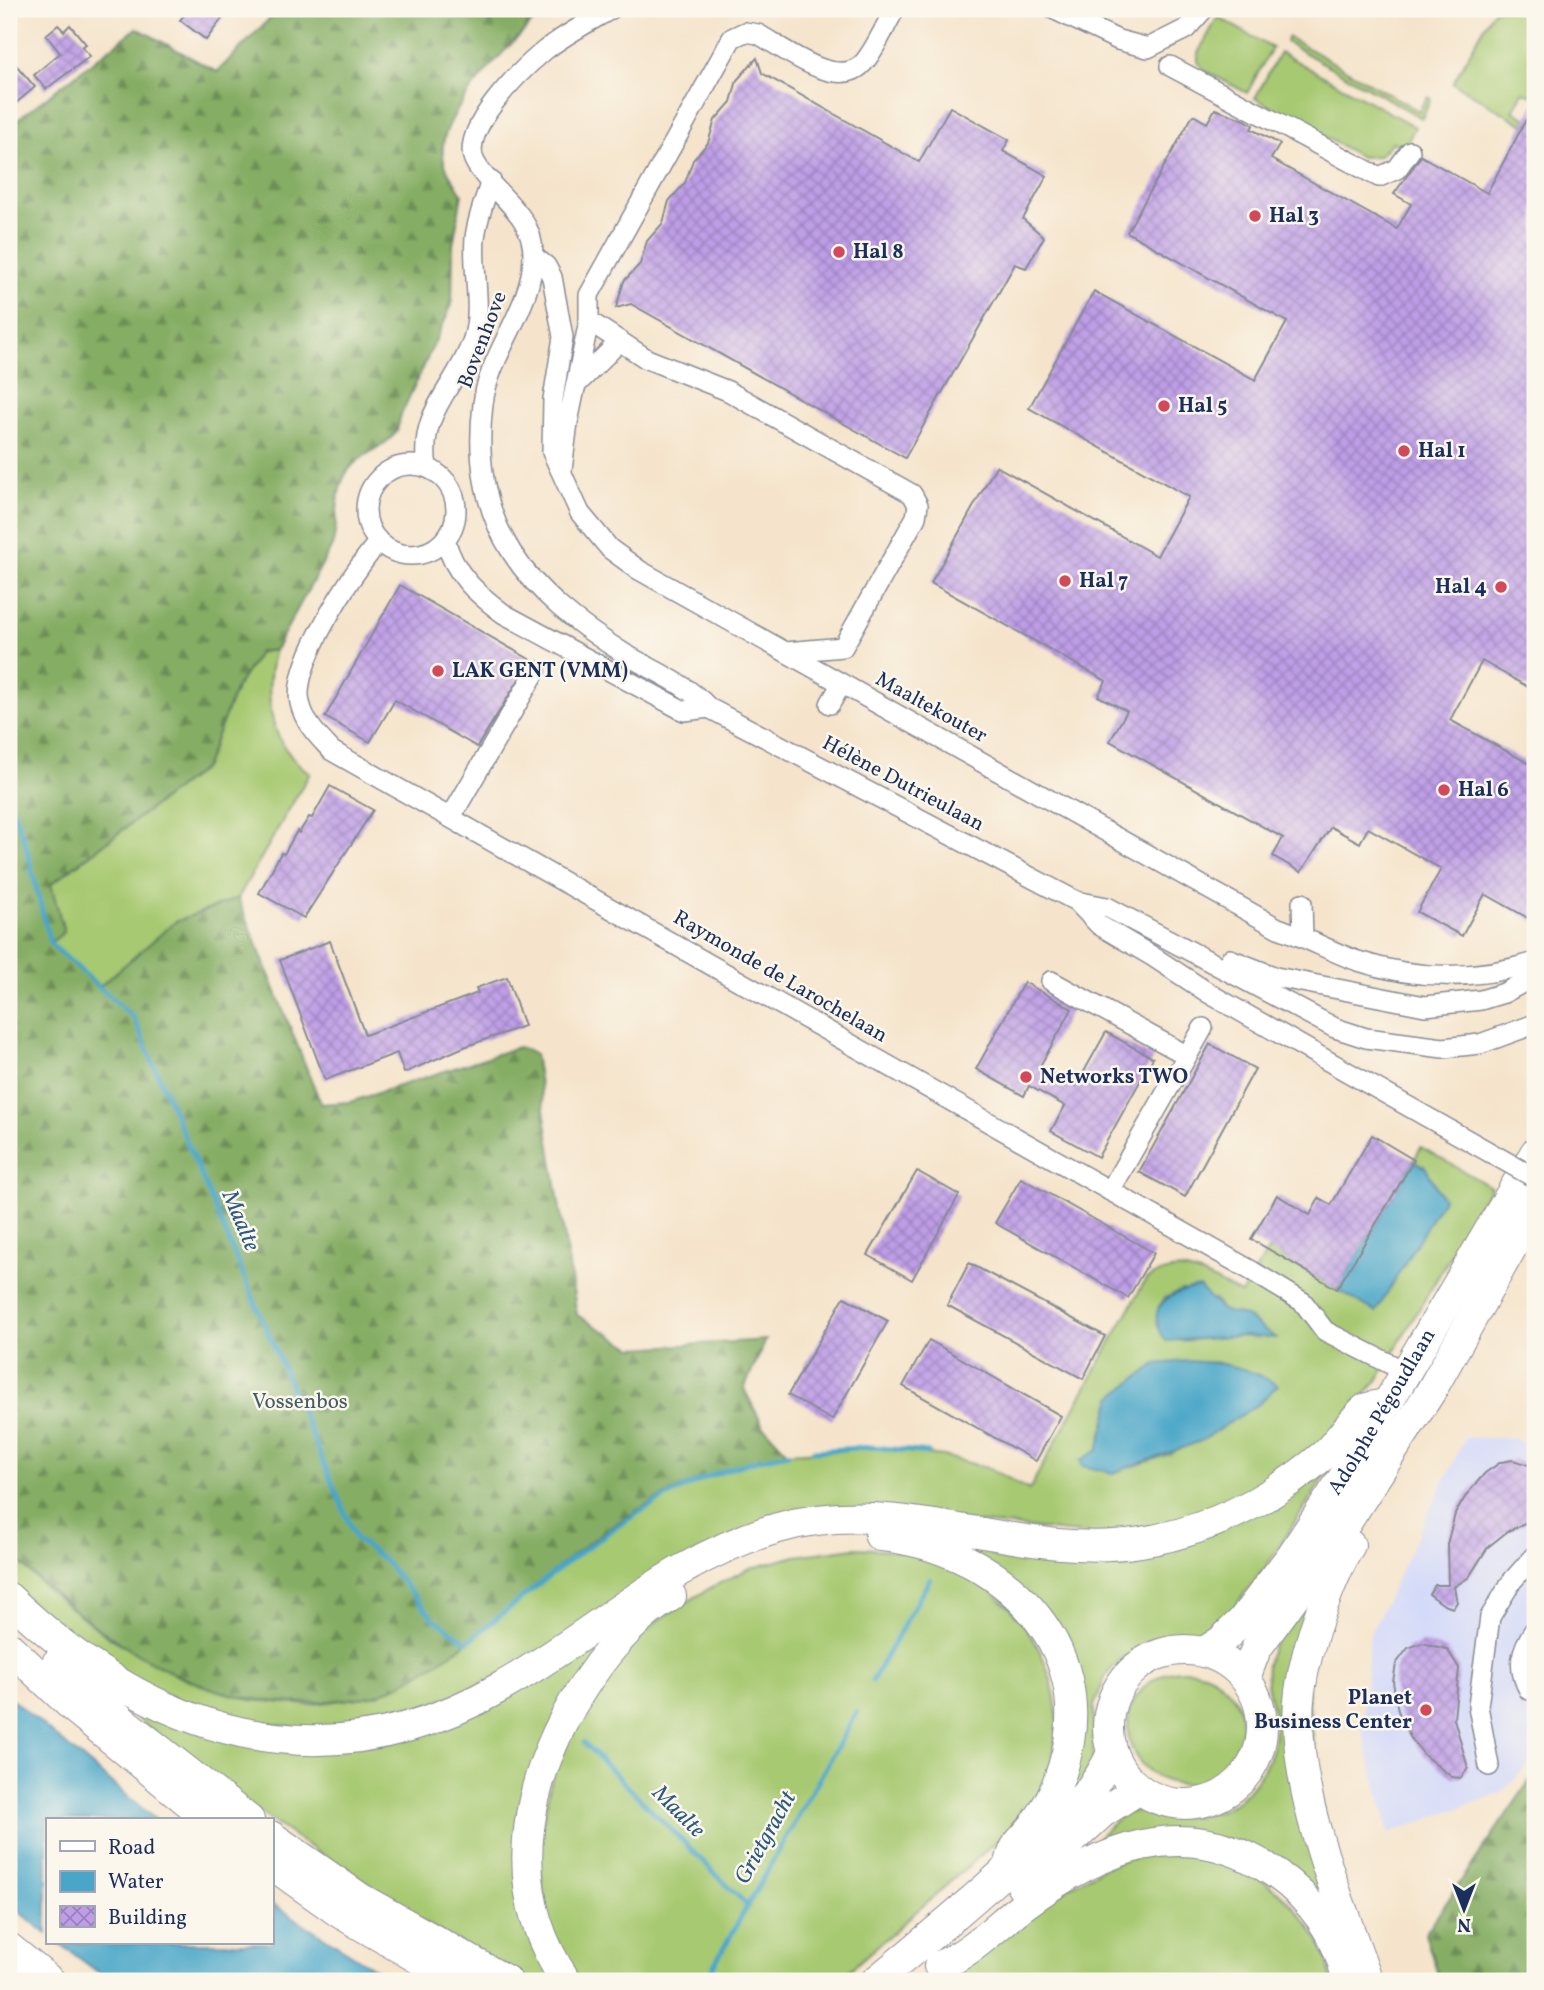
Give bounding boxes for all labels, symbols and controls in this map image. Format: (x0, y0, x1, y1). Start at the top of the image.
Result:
place label: Hal 3 (1269, 202, 1319, 231)
marker: Hal 3 (1247, 208, 1263, 224)
place label: Hal 8 (853, 238, 904, 267)
marker: Hal 8 (831, 244, 847, 260)
street label: Bovenhove (451, 287, 515, 393)
place label: Hal 5 (1178, 392, 1227, 421)
marker: Hal 5 (1156, 398, 1172, 414)
place label: Hal 1 (1418, 437, 1466, 466)
marker: Hal 1 (1396, 443, 1412, 459)
place label: Hal 7 (1079, 567, 1128, 596)
marker: Hal 7 (1057, 573, 1073, 589)
place label: Hal 4 (1435, 573, 1487, 602)
marker: Hal 4 (1493, 579, 1509, 595)
place label: LAK GENT (VMM) (452, 657, 628, 686)
marker: LAK GENT (VMM) (430, 663, 446, 679)
street label: Maaltekouter (870, 665, 992, 751)
street label: Hélène Dutrieulaan (817, 729, 989, 839)
place label: Hal 6 (1458, 776, 1509, 805)
marker: Hal 6 (1436, 782, 1452, 798)
street label: Raymonde de Larochelaan (667, 904, 893, 1050)
place label: Networks TWO (1040, 1063, 1188, 1092)
marker: Networks TWO (1018, 1069, 1034, 1085)
water label: Maalte (213, 1185, 267, 1257)
street label: Adolphe Pégoudlaan (1321, 1323, 1443, 1501)
park label: Vossenbos (252, 1388, 348, 1417)
place label: Planet Business Center (1254, 1684, 1412, 1737)
marker: Planet Business Center (1418, 1702, 1434, 1718)
water label: Maalte (644, 1778, 712, 1846)
water label: Grietgracht (727, 1785, 805, 1890)
legend (46, 1818, 273, 1944)
text: Road (108, 1834, 155, 1863)
text: Water (108, 1868, 164, 1897)
north arrow (1428, 1874, 1498, 1944)
text: Building (108, 1904, 187, 1933)
text: N (1457, 1911, 1471, 1937)

